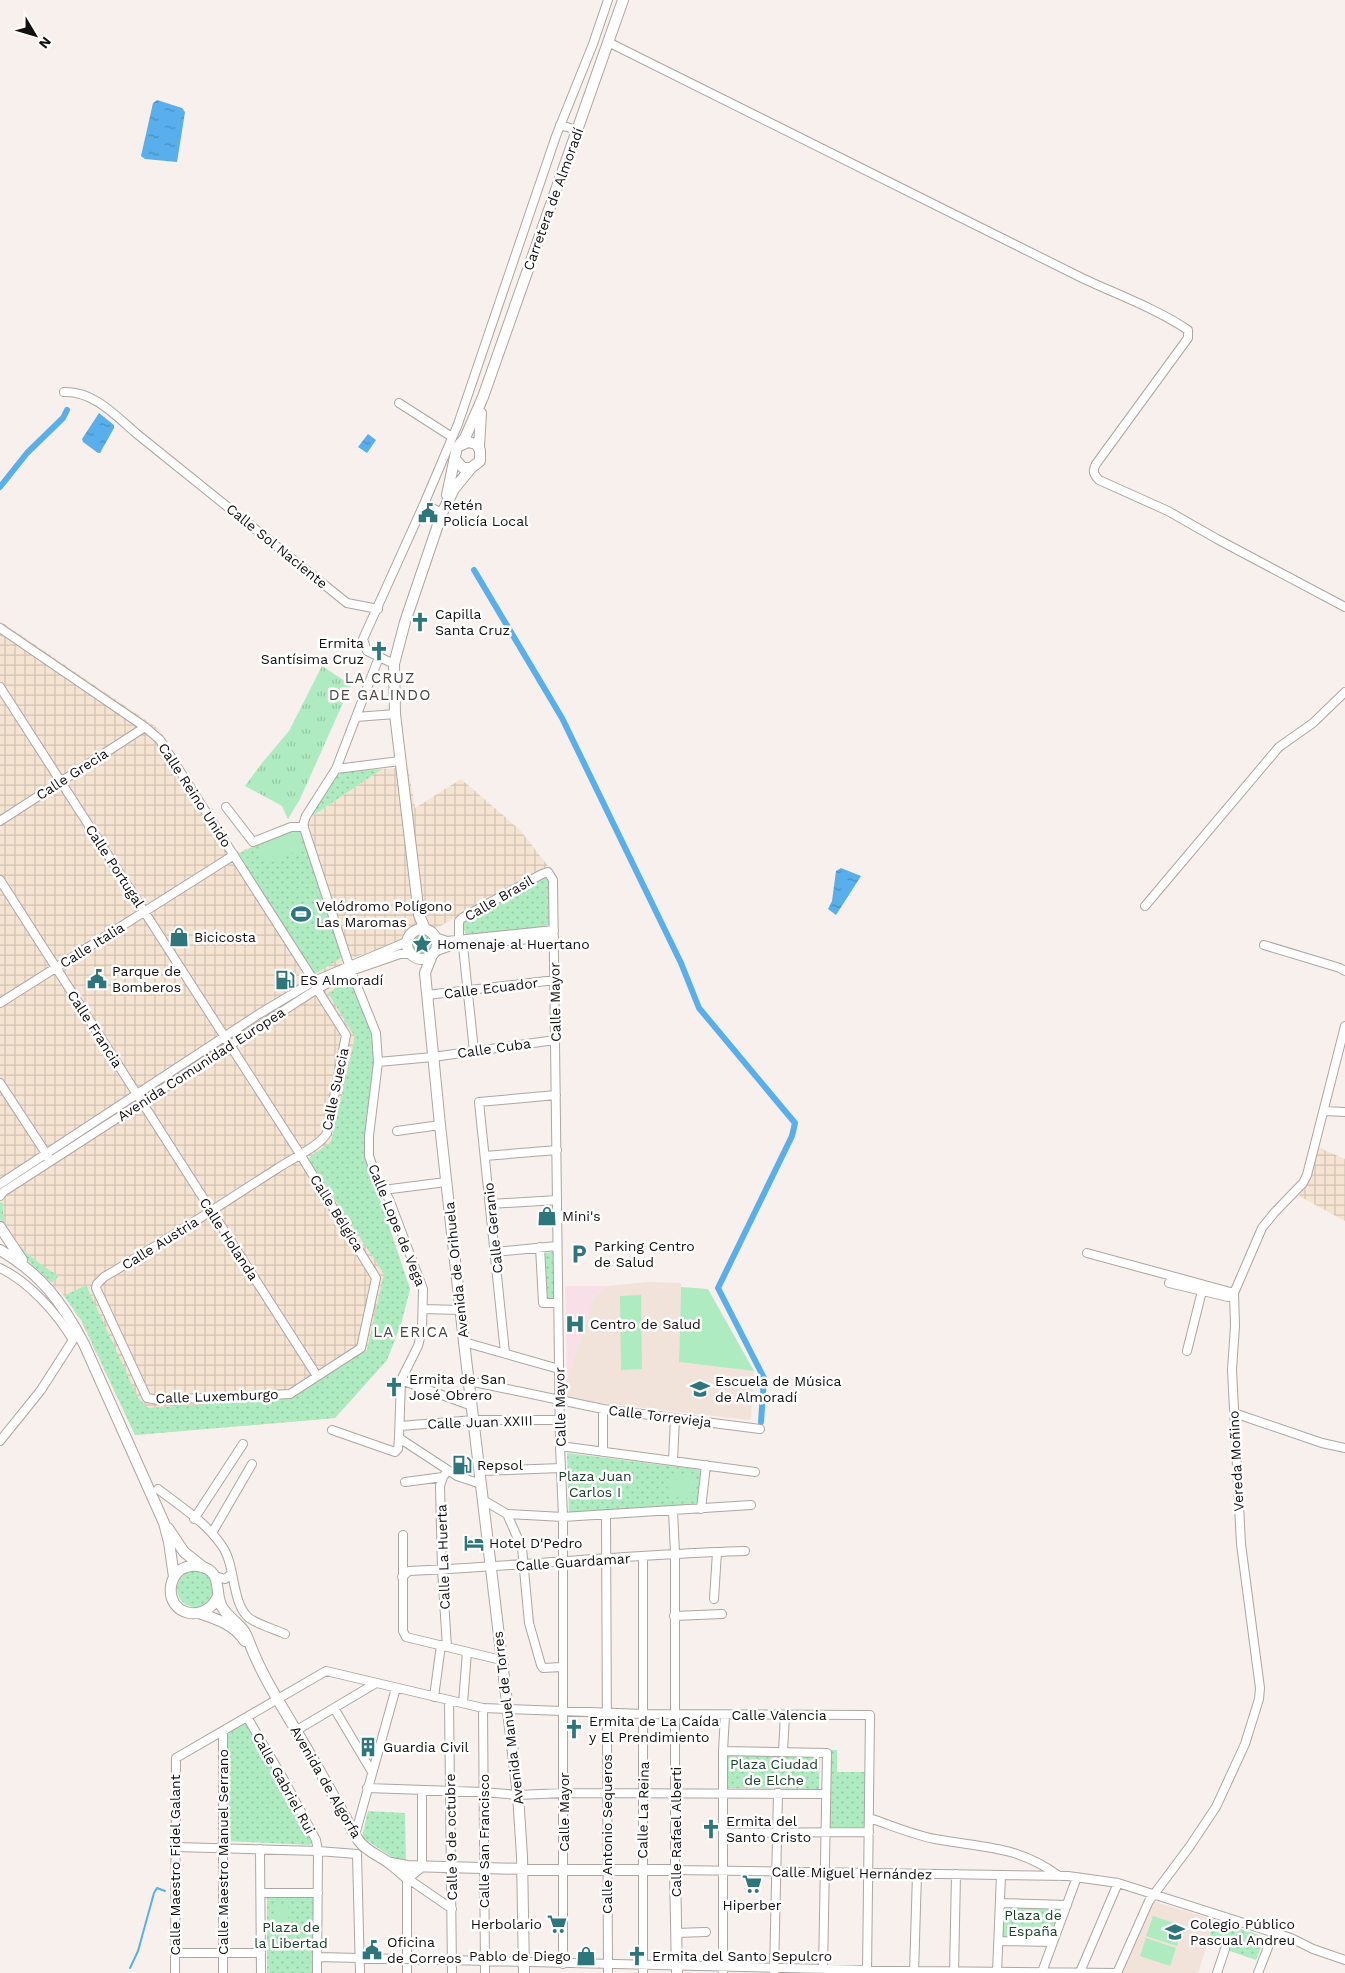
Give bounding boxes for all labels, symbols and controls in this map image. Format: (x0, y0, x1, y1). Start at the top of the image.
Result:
north arrow (10, 10, 60, 60)
text: N (36, 34, 55, 52)
street label: Carretera de Almoradí (520, 125, 586, 273)
place label: Retén Policía Local (443, 497, 529, 529)
street label: Calle Sol Naciente (223, 500, 331, 592)
public building icon: Retén Policía Local (417, 502, 439, 524)
place label: Capilla Santa Cruz (435, 606, 510, 638)
church icon: Capilla Santa Cruz (409, 611, 431, 633)
place label: Ermita Santísima Cruz (261, 635, 364, 667)
church icon: Ermita Santísima Cruz (368, 640, 390, 662)
district label: LA CRUZ DE GALINDO (329, 669, 431, 704)
street label: Calle Reino Unido (155, 740, 235, 850)
street label: Calle Grecia (33, 745, 111, 803)
street label: Calle Portugal (82, 822, 148, 911)
street label: Calle Brasil (462, 871, 537, 924)
place label: Velódromo Polígono Las Maromas (316, 898, 452, 930)
sports icon: Velódromo Polígono Las Maromas (290, 903, 312, 925)
street label: Calle Italia (57, 919, 127, 971)
shop icon: Bicicosta (168, 926, 190, 948)
place label: Bicicosta (194, 929, 256, 945)
place icon: Homenaje al Huertano (411, 933, 433, 955)
place label: Homenaje al Huertano (437, 936, 590, 952)
street label: Calle Mayor (546, 962, 564, 1042)
place label: Parque de Bomberos (112, 963, 181, 995)
public building icon: Parque de Bomberos (86, 968, 108, 990)
fuel station icon: ES Almoradí (274, 969, 296, 991)
place label: ES Almoradí (300, 972, 384, 988)
street label: Calle Ecuador (443, 974, 539, 1002)
street label: Calle Francia (64, 988, 126, 1071)
street label: Avenida Comunidad Europea (114, 1004, 288, 1124)
street label: Calle Cuba (456, 1035, 532, 1061)
street label: Calle Suecia (318, 1046, 352, 1132)
street label: Calle Lope de Vega (365, 1162, 429, 1288)
street label: Calle Bélgica (307, 1172, 367, 1254)
street label: Calle Geranio (480, 1182, 506, 1274)
street label: Calle Holanda (196, 1195, 262, 1283)
street label: Avenida de Orihuela (441, 1201, 471, 1339)
shop icon: Mini's (536, 1205, 558, 1227)
place label: Mini's (562, 1208, 601, 1224)
street label: Calle Austria (119, 1213, 201, 1273)
place label: Parking Centro de Salud (594, 1238, 695, 1270)
parking icon: Parking Centro de Salud (568, 1243, 590, 1265)
hospital icon: Centro de Salud (564, 1313, 586, 1335)
place label: Centro de Salud (590, 1316, 701, 1332)
district label: LA ERICA (373, 1323, 449, 1341)
street label: Calle Mayor (551, 1367, 569, 1447)
place label: Ermita de San José Obrero (409, 1371, 506, 1403)
place label: Escuela de Música de Almoradí (715, 1373, 842, 1405)
church icon: Ermita de San José Obrero (383, 1376, 405, 1398)
school or university icon: Escuela de Música de Almoradí (689, 1378, 711, 1400)
street label: Calle Luxemburgo (155, 1386, 279, 1406)
street label: Calle Torrevieja (608, 1402, 713, 1430)
street label: Vereda Moñino (1225, 1410, 1247, 1512)
street label: Calle Juan XXIII (427, 1412, 533, 1432)
fuel station icon: Repsol (451, 1454, 473, 1476)
place label: Repsol (477, 1457, 524, 1473)
park label: Plaza Juan Carlos I (558, 1468, 632, 1500)
street label: Calle La Huerta (433, 1504, 453, 1610)
hotel icon: Hotel D'Pedro (463, 1532, 485, 1554)
place label: Hotel D'Pedro (489, 1535, 582, 1551)
street label: Calle Guardamar (515, 1550, 631, 1574)
street label: Avenida Manuel de Torres (489, 1630, 527, 1806)
street label: Calle Valencia (731, 1707, 827, 1723)
place label: Ermita de La Caída y El Prendimiento (589, 1713, 719, 1745)
church icon: Ermita de La Caída y El Prendimiento (563, 1718, 585, 1740)
street label: Avenida de Algorfa (287, 1723, 365, 1841)
street label: Calle Gabriel Rui (250, 1730, 318, 1836)
building icon: Guardia Civil (357, 1736, 379, 1758)
place label: Guardia Civil (383, 1739, 469, 1755)
street label: Calle Maestro Manuel Serrano (215, 1749, 231, 1955)
street label: Calle Antonio Sequeros (599, 1754, 615, 1914)
park label: Plaza Ciudad de Elche (730, 1756, 818, 1788)
street label: Calle La Reina (634, 1761, 652, 1859)
street label: Calle Rafael Alberti (668, 1767, 684, 1897)
street label: Calle Mayor (556, 1772, 572, 1852)
street label: Calle 9 de octubre (442, 1773, 460, 1901)
street label: Calle Maestro Fidel Galant (167, 1774, 183, 1956)
street label: Calle San Francisco (476, 1774, 492, 1908)
place label: Ermita del Santo Cristo (726, 1813, 811, 1845)
church icon: Ermita del Santo Cristo (700, 1818, 722, 1840)
street label: Calle Miguel Hernández (771, 1864, 933, 1882)
supermarket icon: Hiperber (741, 1873, 763, 1895)
place label: Hiperber (722, 1897, 782, 1913)
park label: Plaza de España (1004, 1907, 1062, 1939)
supermarket icon: Herbolario (546, 1913, 568, 1935)
place label: Herbolario (471, 1916, 542, 1932)
place label: Colegio Público Pascual Andreu (1190, 1916, 1295, 1948)
park label: Plaza de la Libertad (254, 1919, 328, 1951)
school or university icon: Colegio Público Pascual Andreu (1164, 1921, 1186, 1943)
place label: Oficina de Correos (387, 1934, 462, 1966)
public building icon: Oficina de Correos (361, 1939, 383, 1961)
shop icon: Pablo de Diego (575, 1945, 597, 1967)
church icon: Ermita del Santo Sepulcro (626, 1945, 648, 1967)
place label: Pablo de Diego (469, 1948, 571, 1964)
place label: Ermita del Santo Sepulcro (652, 1948, 832, 1964)

